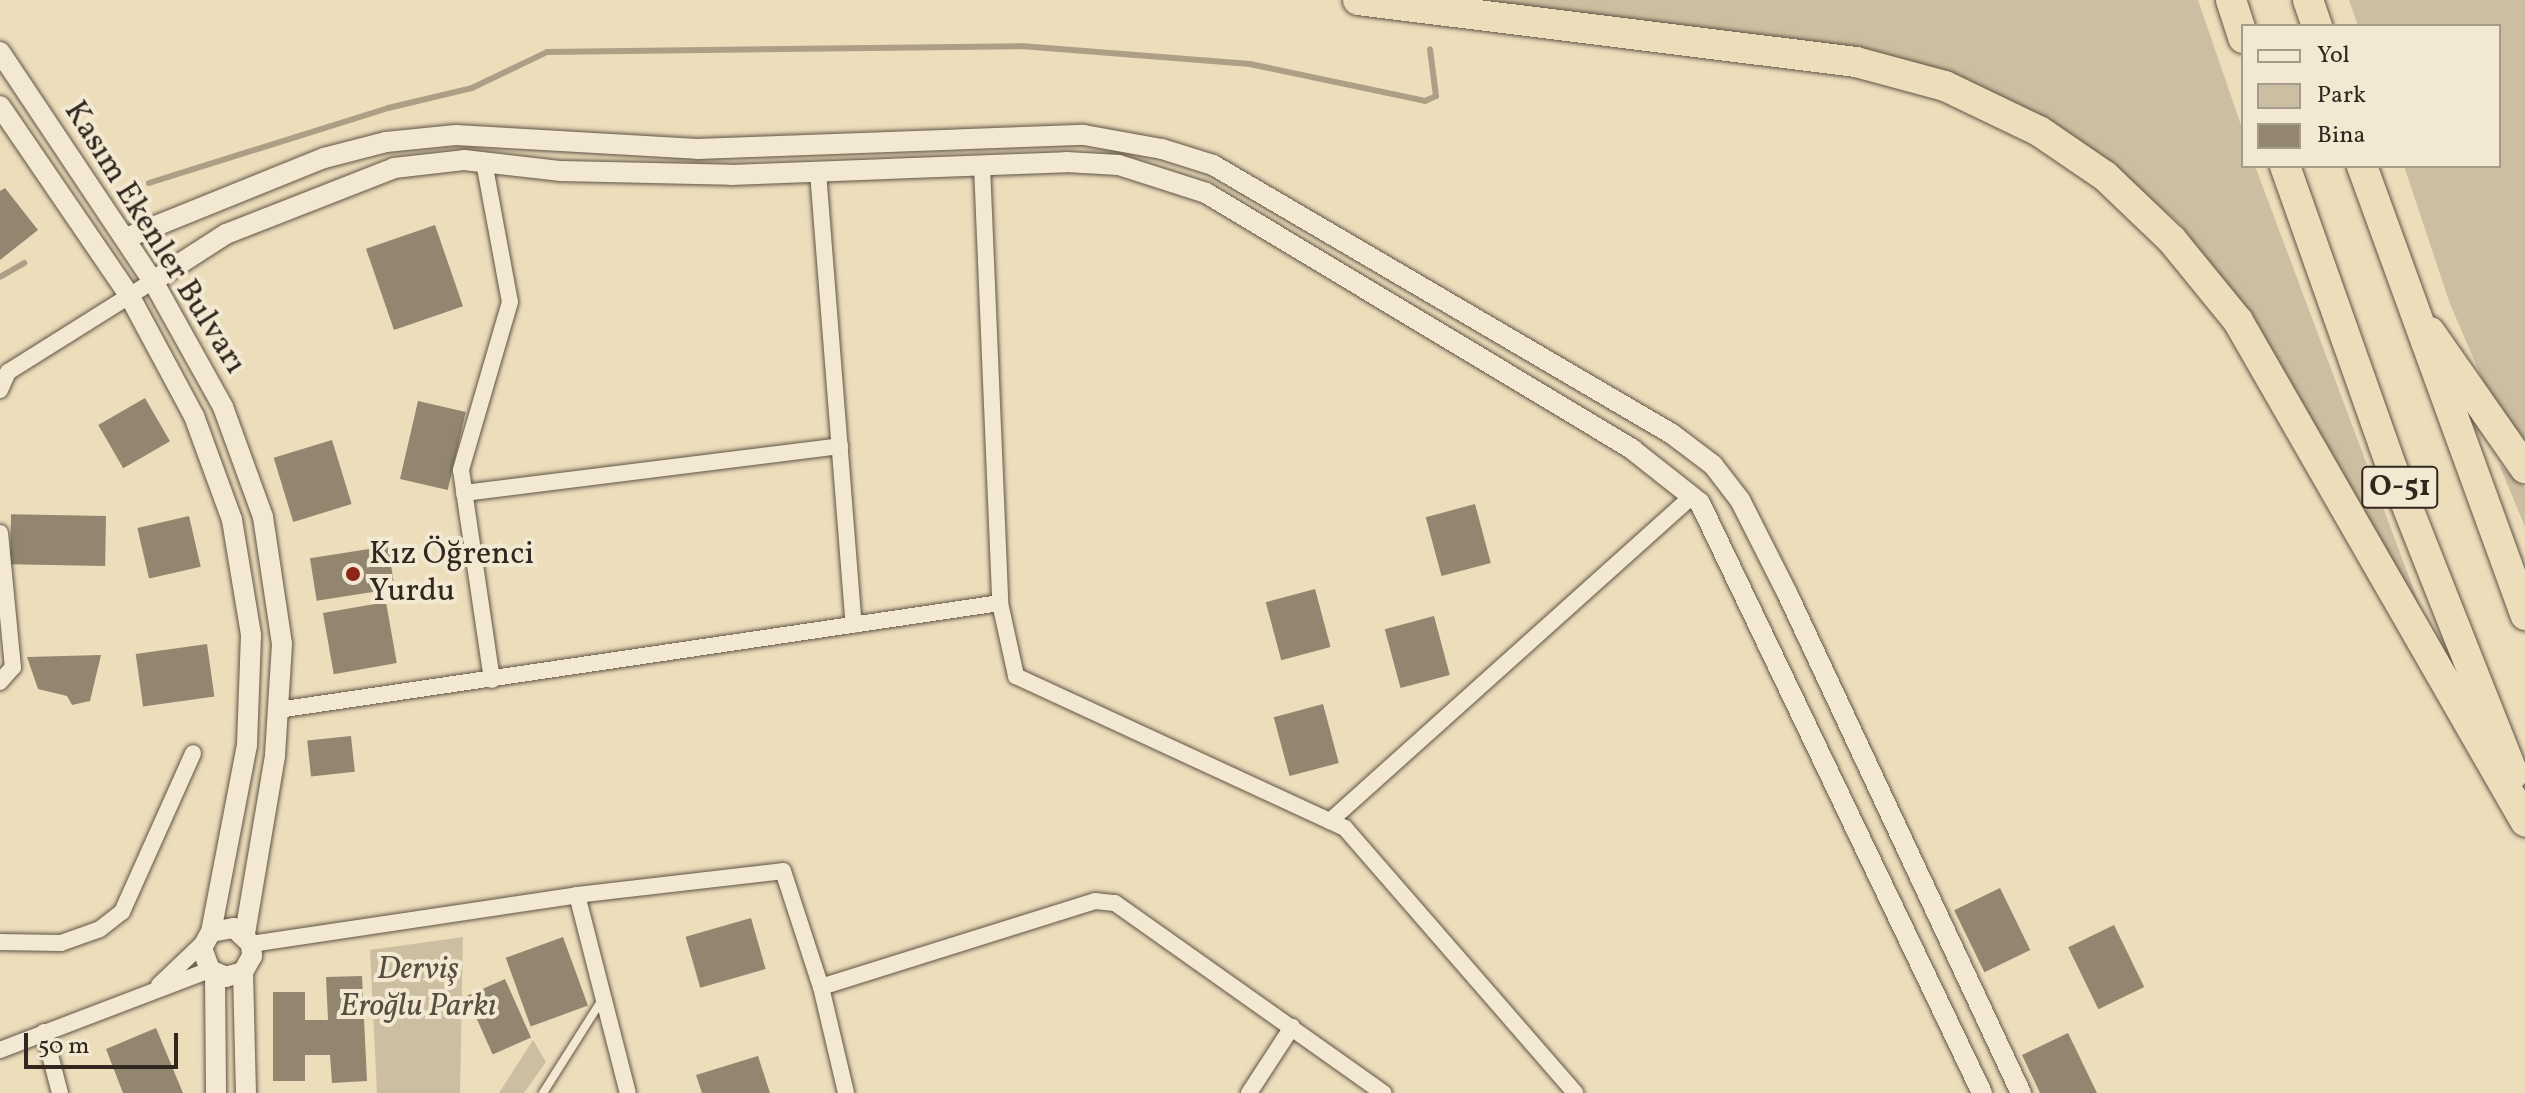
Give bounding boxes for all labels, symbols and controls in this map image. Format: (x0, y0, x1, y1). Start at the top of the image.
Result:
legend (2241, 24, 2501, 168)
text: Yol (2317, 39, 2350, 73)
text: Park (2317, 79, 2366, 113)
street label: Kasım Ekenler Bulvarı (54, 95, 254, 381)
text: Bina (2317, 119, 2365, 153)
road number: O-51 (2360, 461, 2440, 513)
place label: Kız Öğrenci Yurdu (369, 537, 534, 612)
marker: Kız Öğrenci Yurdu (344, 565, 362, 583)
park label: Derviş Eroğlu Parkı (340, 952, 496, 1027)
scale bar (28, 1017, 182, 1067)
text: 50 m (38, 1030, 90, 1064)

